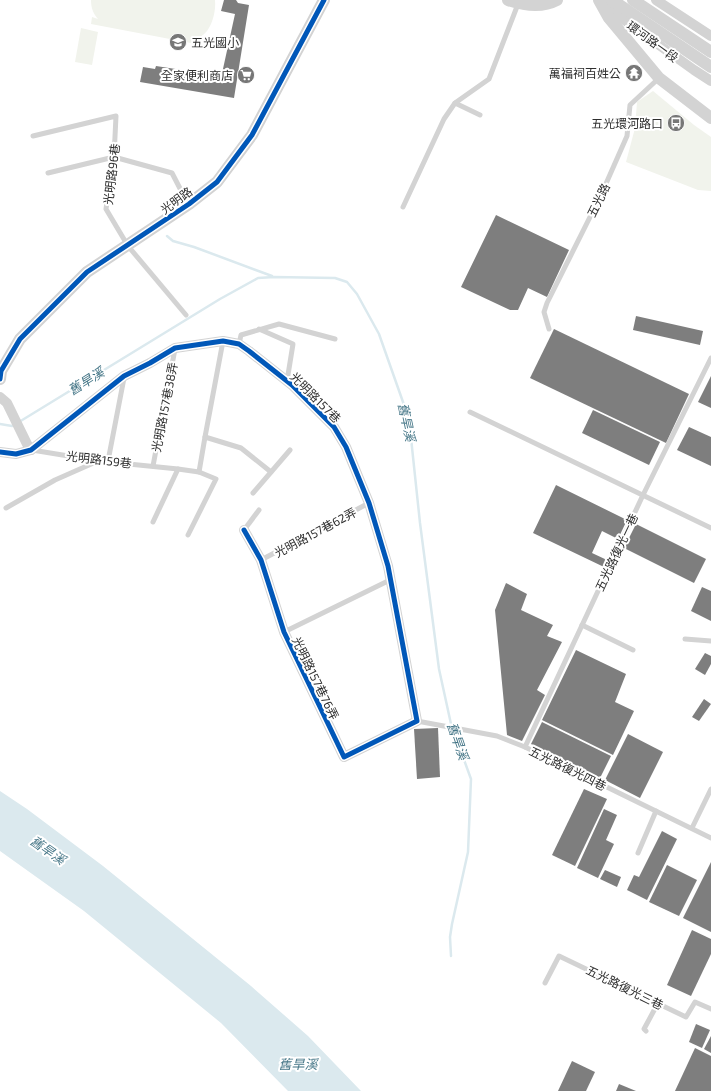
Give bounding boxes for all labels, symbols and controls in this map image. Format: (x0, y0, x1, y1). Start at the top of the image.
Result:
street label: 環河路一段 (625, 18, 681, 64)
school or university icon: 五光國小 (168, 32, 188, 52)
place label: 五光國小 (191, 35, 239, 49)
temple icon: 萬福祠百姓公 (624, 63, 644, 83)
supermarket icon: 全家便利商店 (236, 65, 256, 85)
place label: 萬福祠百姓公 (549, 66, 621, 80)
place label: 全家便利商店 (161, 68, 233, 82)
bus stop icon: 五光環河路口 (666, 113, 686, 133)
place label: 五光環河路口 (591, 116, 663, 130)
street label: 光明路96巷 (100, 143, 122, 205)
street label: 五光路 (584, 181, 612, 219)
street label: 光明路 (157, 184, 195, 216)
street label: 光明路157巷38弄 (148, 361, 180, 453)
water label: 舊旱溪 (65, 363, 108, 398)
street label: 光明路157巷 (288, 369, 344, 425)
water label: 舊旱溪 (395, 401, 419, 445)
street label: 光明路159巷 (65, 448, 133, 470)
street label: 光明路157巷62弄 (272, 504, 358, 560)
street label: 五光路復光一巷 (592, 511, 640, 593)
street label: 光明路157巷76弄 (290, 634, 342, 722)
water label: 舊旱溪 (444, 720, 473, 764)
street label: 五光路復光四巷 (527, 743, 609, 793)
water label: 舊旱溪 (27, 832, 70, 869)
street label: 五光路復光三巷 (584, 962, 666, 1012)
water label: 舊旱溪 (278, 1056, 319, 1072)

